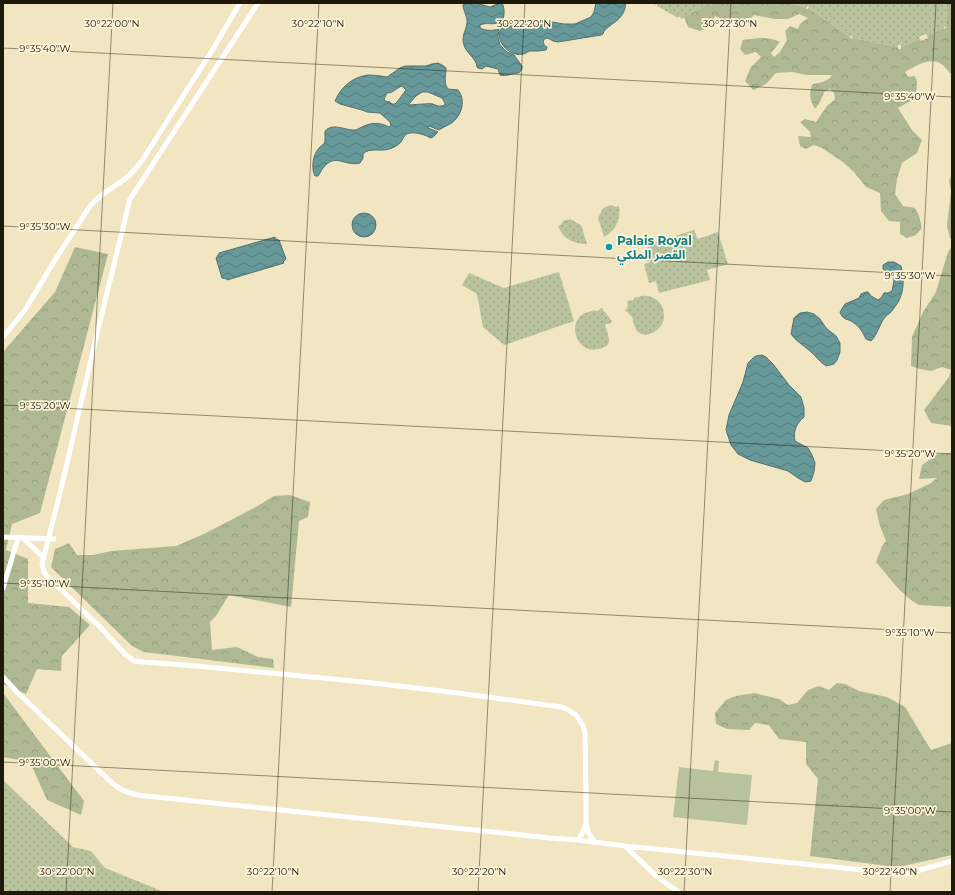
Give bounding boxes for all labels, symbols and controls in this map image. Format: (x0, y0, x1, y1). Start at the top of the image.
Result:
text: 30°22'00"N (84, 17, 140, 30)
text: 30°22'10"N (292, 17, 344, 30)
text: 30°22'20"N (497, 17, 551, 30)
text: 30°22'30"N (703, 17, 757, 30)
text: 9°35'40"W (19, 42, 71, 55)
text: 9°35'40"W (884, 90, 936, 103)
text: 9°35'30"W (19, 220, 71, 233)
place label: Palais Royal القصر الملكي (617, 233, 692, 264)
marker: Palais Royal القصر الملكي (604, 242, 614, 252)
text: 9°35'30"W (884, 269, 936, 282)
text: 9°35'20"W (19, 399, 71, 412)
text: 9°35'20"W (884, 447, 936, 460)
text: 9°35'10"W (20, 577, 70, 590)
text: 9°35'10"W (885, 626, 935, 639)
text: 9°35'00"W (19, 756, 71, 769)
text: 9°35'00"W (884, 804, 936, 817)
text: 30°22'00"N (39, 865, 95, 878)
text: 30°22'10"N (247, 865, 299, 878)
text: 30°22'20"N (452, 865, 506, 878)
text: 30°22'30"N (658, 865, 712, 878)
text: 30°22'40"N (863, 865, 917, 878)

